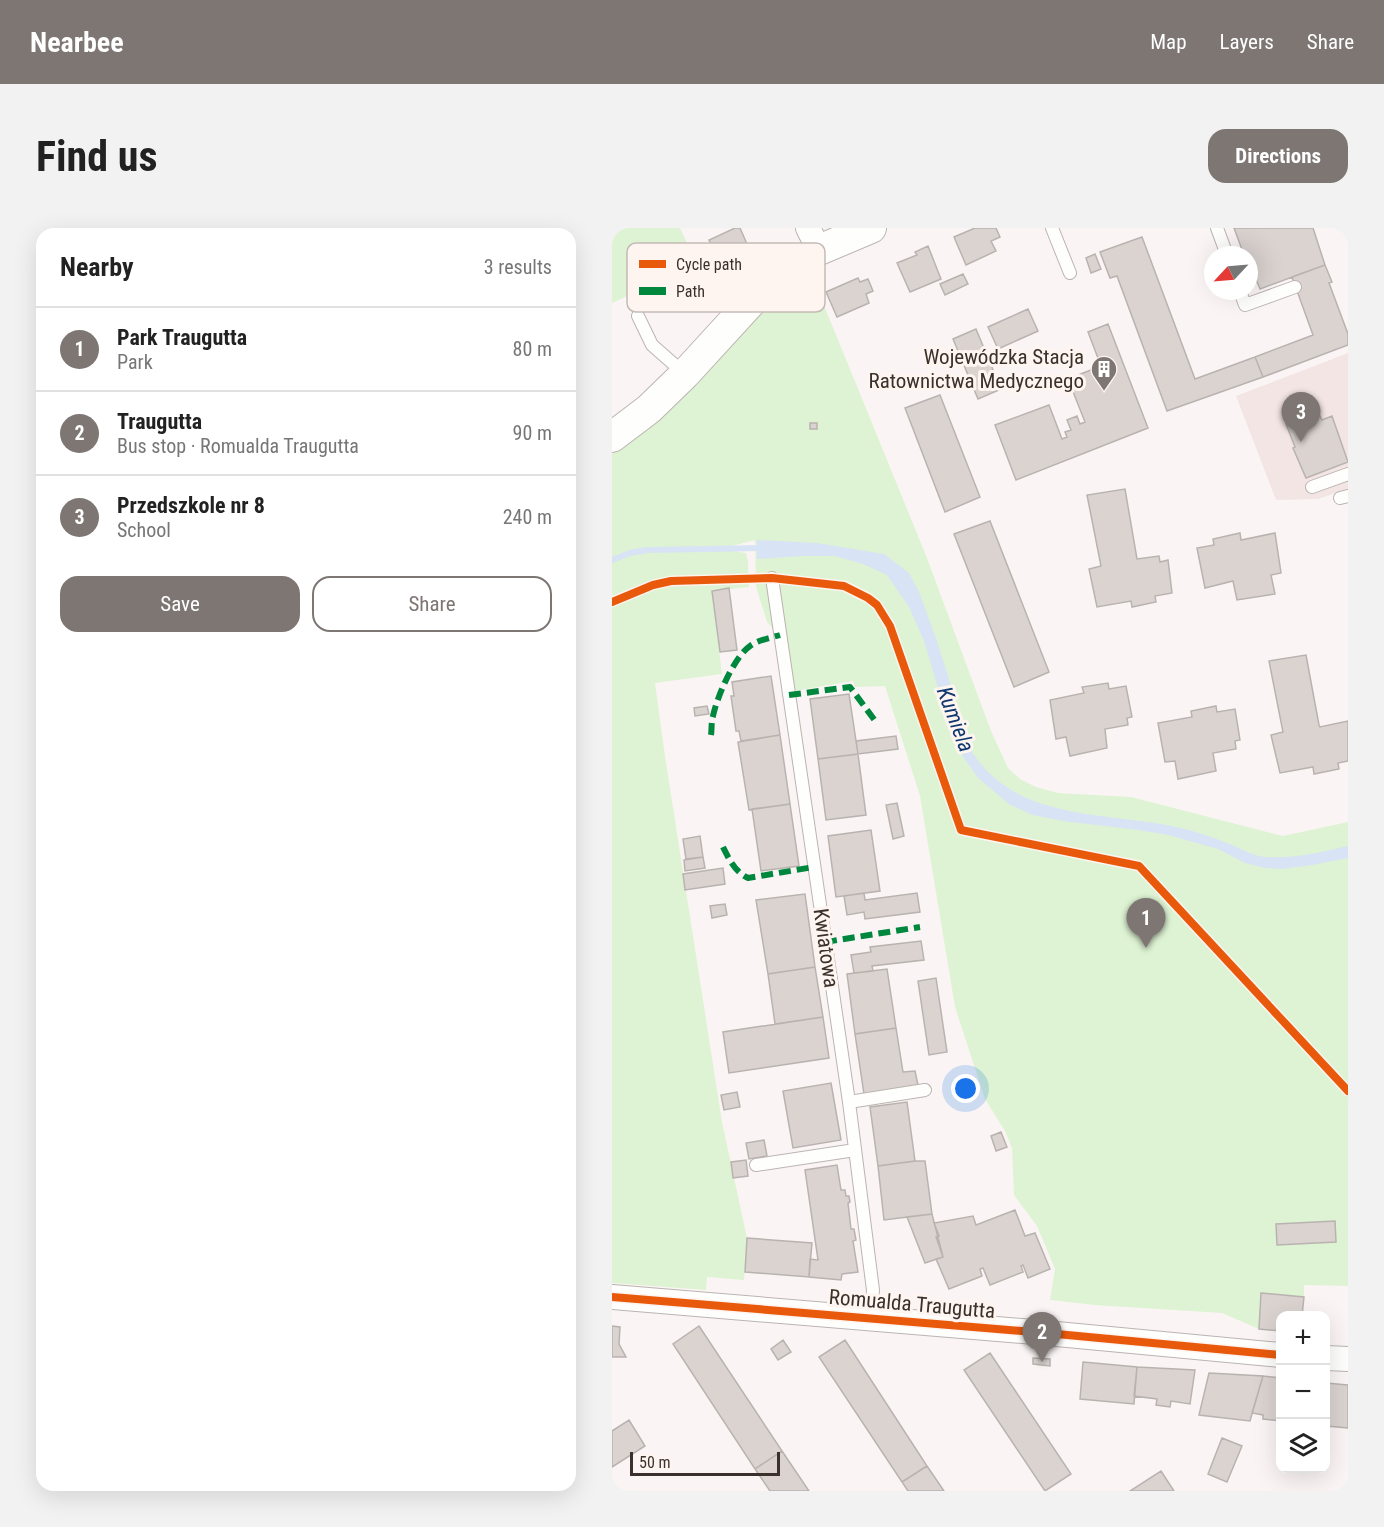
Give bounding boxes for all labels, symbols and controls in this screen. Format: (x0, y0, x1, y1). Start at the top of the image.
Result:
text: Nearbee (30, 26, 124, 59)
text: Map (1150, 30, 1187, 54)
text: Layers (1220, 30, 1274, 54)
text: Share (1307, 30, 1354, 54)
button: Directions (1208, 129, 1348, 183)
text: Find us (36, 132, 157, 181)
legend (627, 243, 825, 312)
north arrow (1204, 246, 1258, 300)
text: Nearby (60, 252, 134, 282)
text: 3 results (484, 255, 552, 279)
text: Cycle path (676, 255, 742, 274)
text: Path (676, 282, 705, 301)
text: Park Traugutta (117, 325, 247, 350)
text: 1 (74, 337, 85, 361)
text: 80 m (513, 337, 552, 361)
place label: Wojewódzka Stacja Ratownictwa Medycznego (869, 345, 1084, 393)
text: Park (117, 350, 153, 374)
building icon: Wojewódzka Stacja Ratownictwa Medycznego (1089, 354, 1119, 392)
pin: 3 (1282, 392, 1320, 442)
text: Traugutta (117, 409, 202, 434)
text: 2 (74, 421, 85, 445)
text: 90 m (513, 421, 552, 445)
text: Bus stop · Romualda Traugutta (117, 434, 359, 458)
text: Przedszkole nr 8 (117, 493, 265, 518)
text: 3 (74, 505, 85, 529)
text: 240 m (503, 505, 552, 529)
text: School (117, 518, 171, 542)
button: Save (60, 576, 300, 632)
button: Share (312, 576, 552, 632)
water label: Kumiela (932, 683, 979, 755)
pin: 1 (1126, 898, 1166, 948)
street label: Kwiatowa (809, 907, 843, 989)
your location (951, 1074, 980, 1103)
street label: Romualda Traugutta (828, 1285, 996, 1323)
map controls (1276, 1311, 1330, 1473)
button: + (1276, 1311, 1330, 1365)
pin: 2 (1022, 1312, 1062, 1362)
button: − (1276, 1365, 1330, 1419)
button: layers (1276, 1419, 1330, 1473)
scale bar (630, 1449, 780, 1476)
text: 50 m (639, 1453, 671, 1472)

